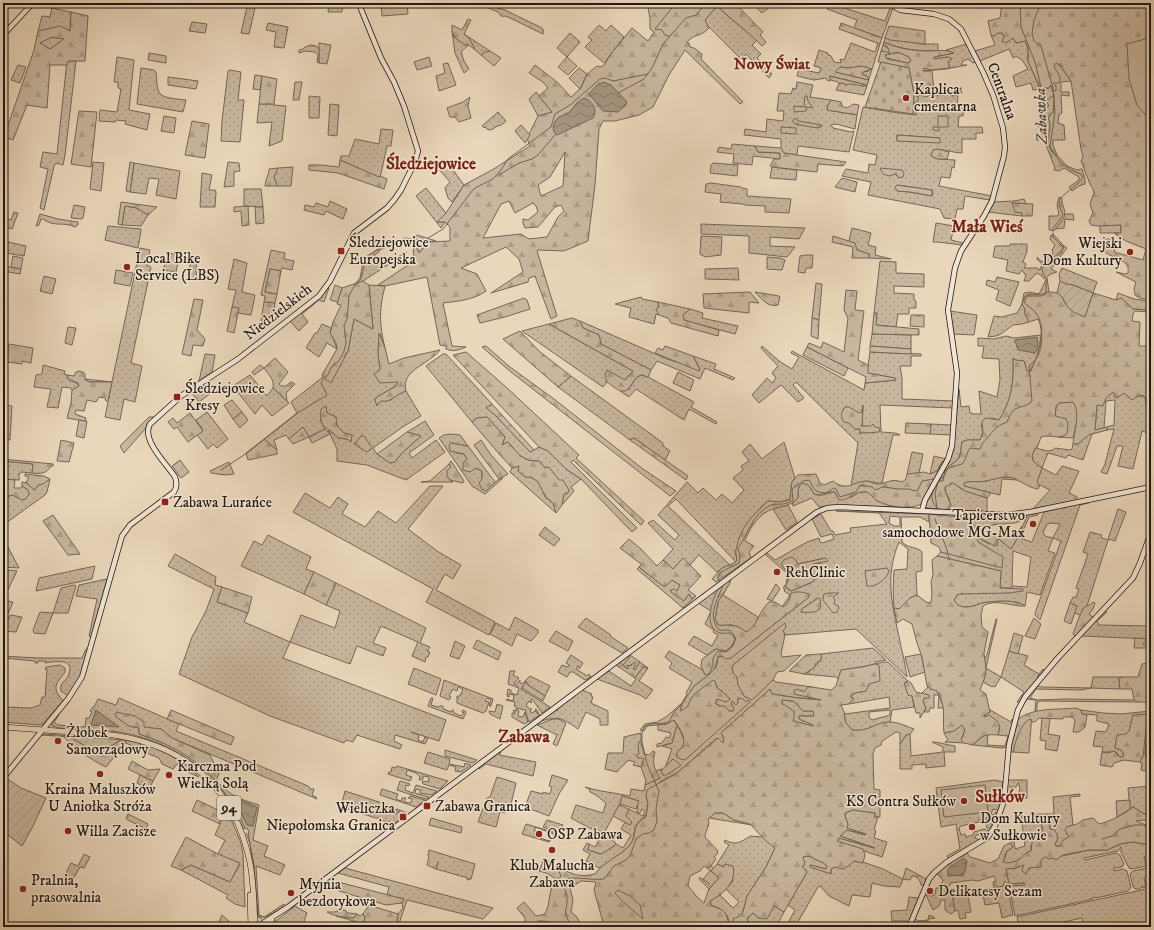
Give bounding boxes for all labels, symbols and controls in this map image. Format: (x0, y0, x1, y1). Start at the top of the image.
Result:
district label: Nowy Świat (734, 54, 811, 74)
street label: Centralna (983, 60, 1021, 123)
place label: Kaplica cmentarna (914, 80, 977, 116)
water label: Zabawka (1030, 87, 1052, 146)
marker: Kaplica cmentarna (901, 93, 911, 103)
district label: Śledziejowice (386, 152, 476, 175)
district label: Mała Wieś (951, 216, 1024, 238)
place label: Śledziejowice Europejska (349, 232, 429, 269)
place label: Wiejski Dom Kultury (1042, 234, 1123, 270)
marker: Śledziejowice Europejska (336, 246, 346, 256)
marker: Wiejski Dom Kultury (1125, 247, 1135, 257)
place label: Local Bike Service (LBS) (135, 249, 219, 285)
marker: Local Bike Service (LBS) (122, 262, 132, 272)
street label: Niedzielskich (240, 279, 316, 344)
place label: Śledziejowice Kresy (185, 378, 265, 415)
marker: Śledziejowice Kresy (172, 392, 182, 402)
place label: Zabawa Lurańce (173, 493, 272, 512)
marker: Zabawa Lurańce (160, 497, 170, 507)
place label: Tapicerstwo samochodowe MG-Max (882, 506, 1026, 542)
marker: Tapicerstwo samochodowe MG-Max (1028, 519, 1038, 529)
place label: RehClinic (785, 563, 846, 582)
marker: RehClinic (772, 567, 782, 577)
place label: Żłobek Samorządowy (66, 723, 150, 759)
district label: Zabawa (498, 726, 550, 748)
marker: Żłobek Samorządowy (53, 736, 63, 746)
place label: Karczma Pod Wielką Solą (176, 757, 257, 793)
marker: Kraina Maluszków U Aniołka Stróża (95, 769, 105, 779)
marker: Karczma Pod Wielką Solą (164, 770, 174, 780)
place label: Kraina Maluszków U Aniołka Stróża (44, 780, 156, 816)
district label: Sułków (975, 786, 1025, 808)
place label: KS Contra Sułków (846, 792, 956, 811)
road number: 94 (217, 796, 241, 820)
marker: KS Contra Sułków (959, 796, 969, 806)
place label: Zabawa Granica (435, 797, 531, 816)
place label: Wieliczka Niepołomska Granica (266, 799, 396, 835)
marker: Zabawa Granica (422, 801, 432, 811)
place label: Dom Kultury w Sułkowie (979, 809, 1061, 845)
marker: Wieliczka Niepołomska Granica (398, 812, 408, 822)
place label: Willa Zacisze (75, 822, 156, 841)
marker: Dom Kultury w Sułkowie (967, 822, 977, 832)
place label: OSP Zabawa (547, 825, 623, 844)
marker: Willa Zacisze (63, 826, 73, 836)
marker: OSP Zabawa (534, 829, 544, 839)
marker: Klub Malucha Zabawa (547, 845, 557, 855)
place label: Klub Malucha Zabawa (510, 856, 595, 892)
place label: Pralnia, prasowalnia (30, 871, 102, 907)
place label: Myjnia bezdotykowa (299, 875, 376, 911)
place label: Delikatesy Sezam (938, 882, 1042, 901)
marker: Pralnia, prasowalnia (18, 884, 28, 894)
marker: Delikatesy Sezam (925, 886, 935, 896)
marker: Myjnia bezdotykowa (286, 888, 296, 898)

